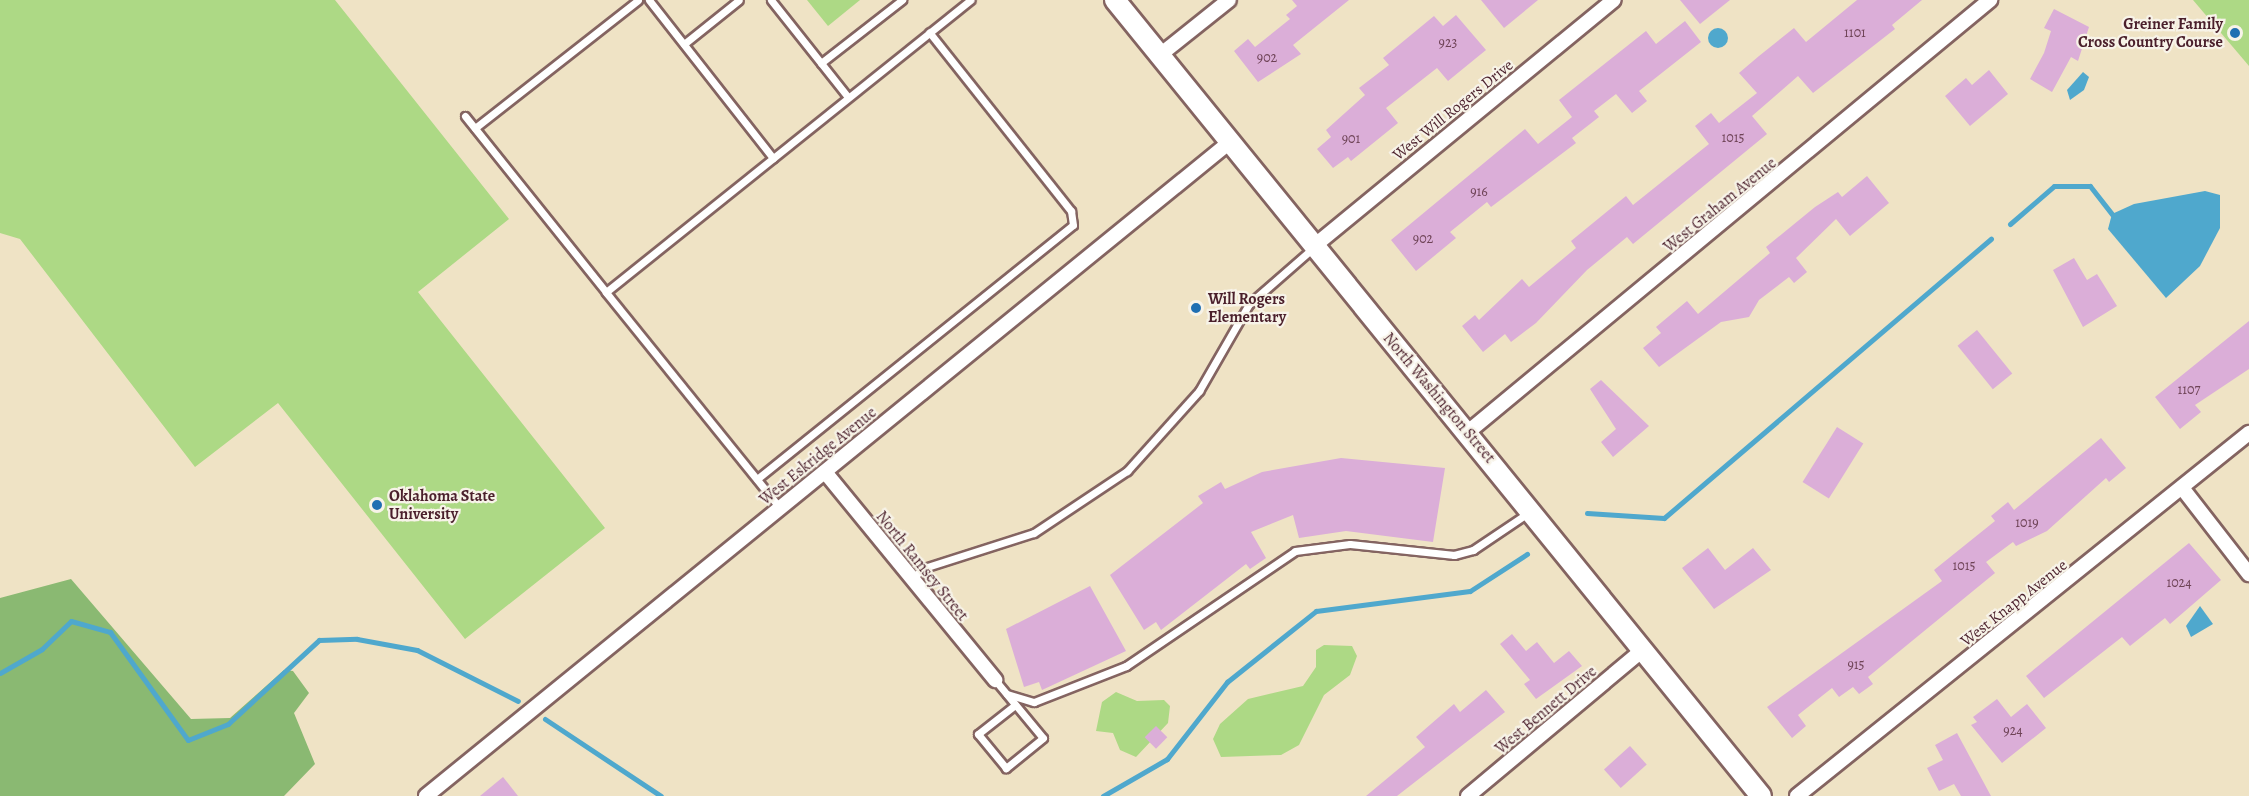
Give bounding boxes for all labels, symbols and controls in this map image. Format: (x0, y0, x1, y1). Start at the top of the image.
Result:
place label: Greiner Family Cross Country Course (2078, 14, 2223, 52)
house number: 1101 (1844, 25, 1866, 41)
marker: Greiner Family Cross Country Course (2228, 26, 2242, 40)
house number: 923 (1439, 35, 1457, 51)
house number: 902 (1257, 50, 1277, 66)
street label: West Will Rogers Drive (1389, 55, 1517, 165)
house number: 1015 (1721, 130, 1745, 146)
house number: 901 (1342, 131, 1360, 147)
street label: West Graham Avenue (1660, 154, 1780, 256)
house number: 916 (1470, 184, 1488, 200)
house number: 902 (1413, 231, 1433, 247)
place label: Will Rogers Elementary (1208, 289, 1286, 327)
marker: Will Rogers Elementary (1189, 301, 1203, 315)
street label: North Washington Street (1379, 329, 1499, 467)
house number: 1107 (2178, 382, 2200, 398)
street label: West Eskridge Avenue (756, 403, 880, 509)
place label: Oklahoma State University (389, 486, 495, 524)
marker: Oklahoma State University (370, 498, 384, 512)
street label: North Ramsey Street (872, 507, 972, 625)
house number: 1019 (2015, 515, 2039, 531)
street label: West Knapp Avenue (1957, 555, 2071, 651)
house number: 1015 (1952, 558, 1976, 574)
house number: 1024 (2166, 575, 2192, 591)
house number: 915 (1847, 657, 1865, 673)
street label: West Bennett Drive (1491, 662, 1601, 758)
house number: 924 (2003, 723, 2023, 739)

